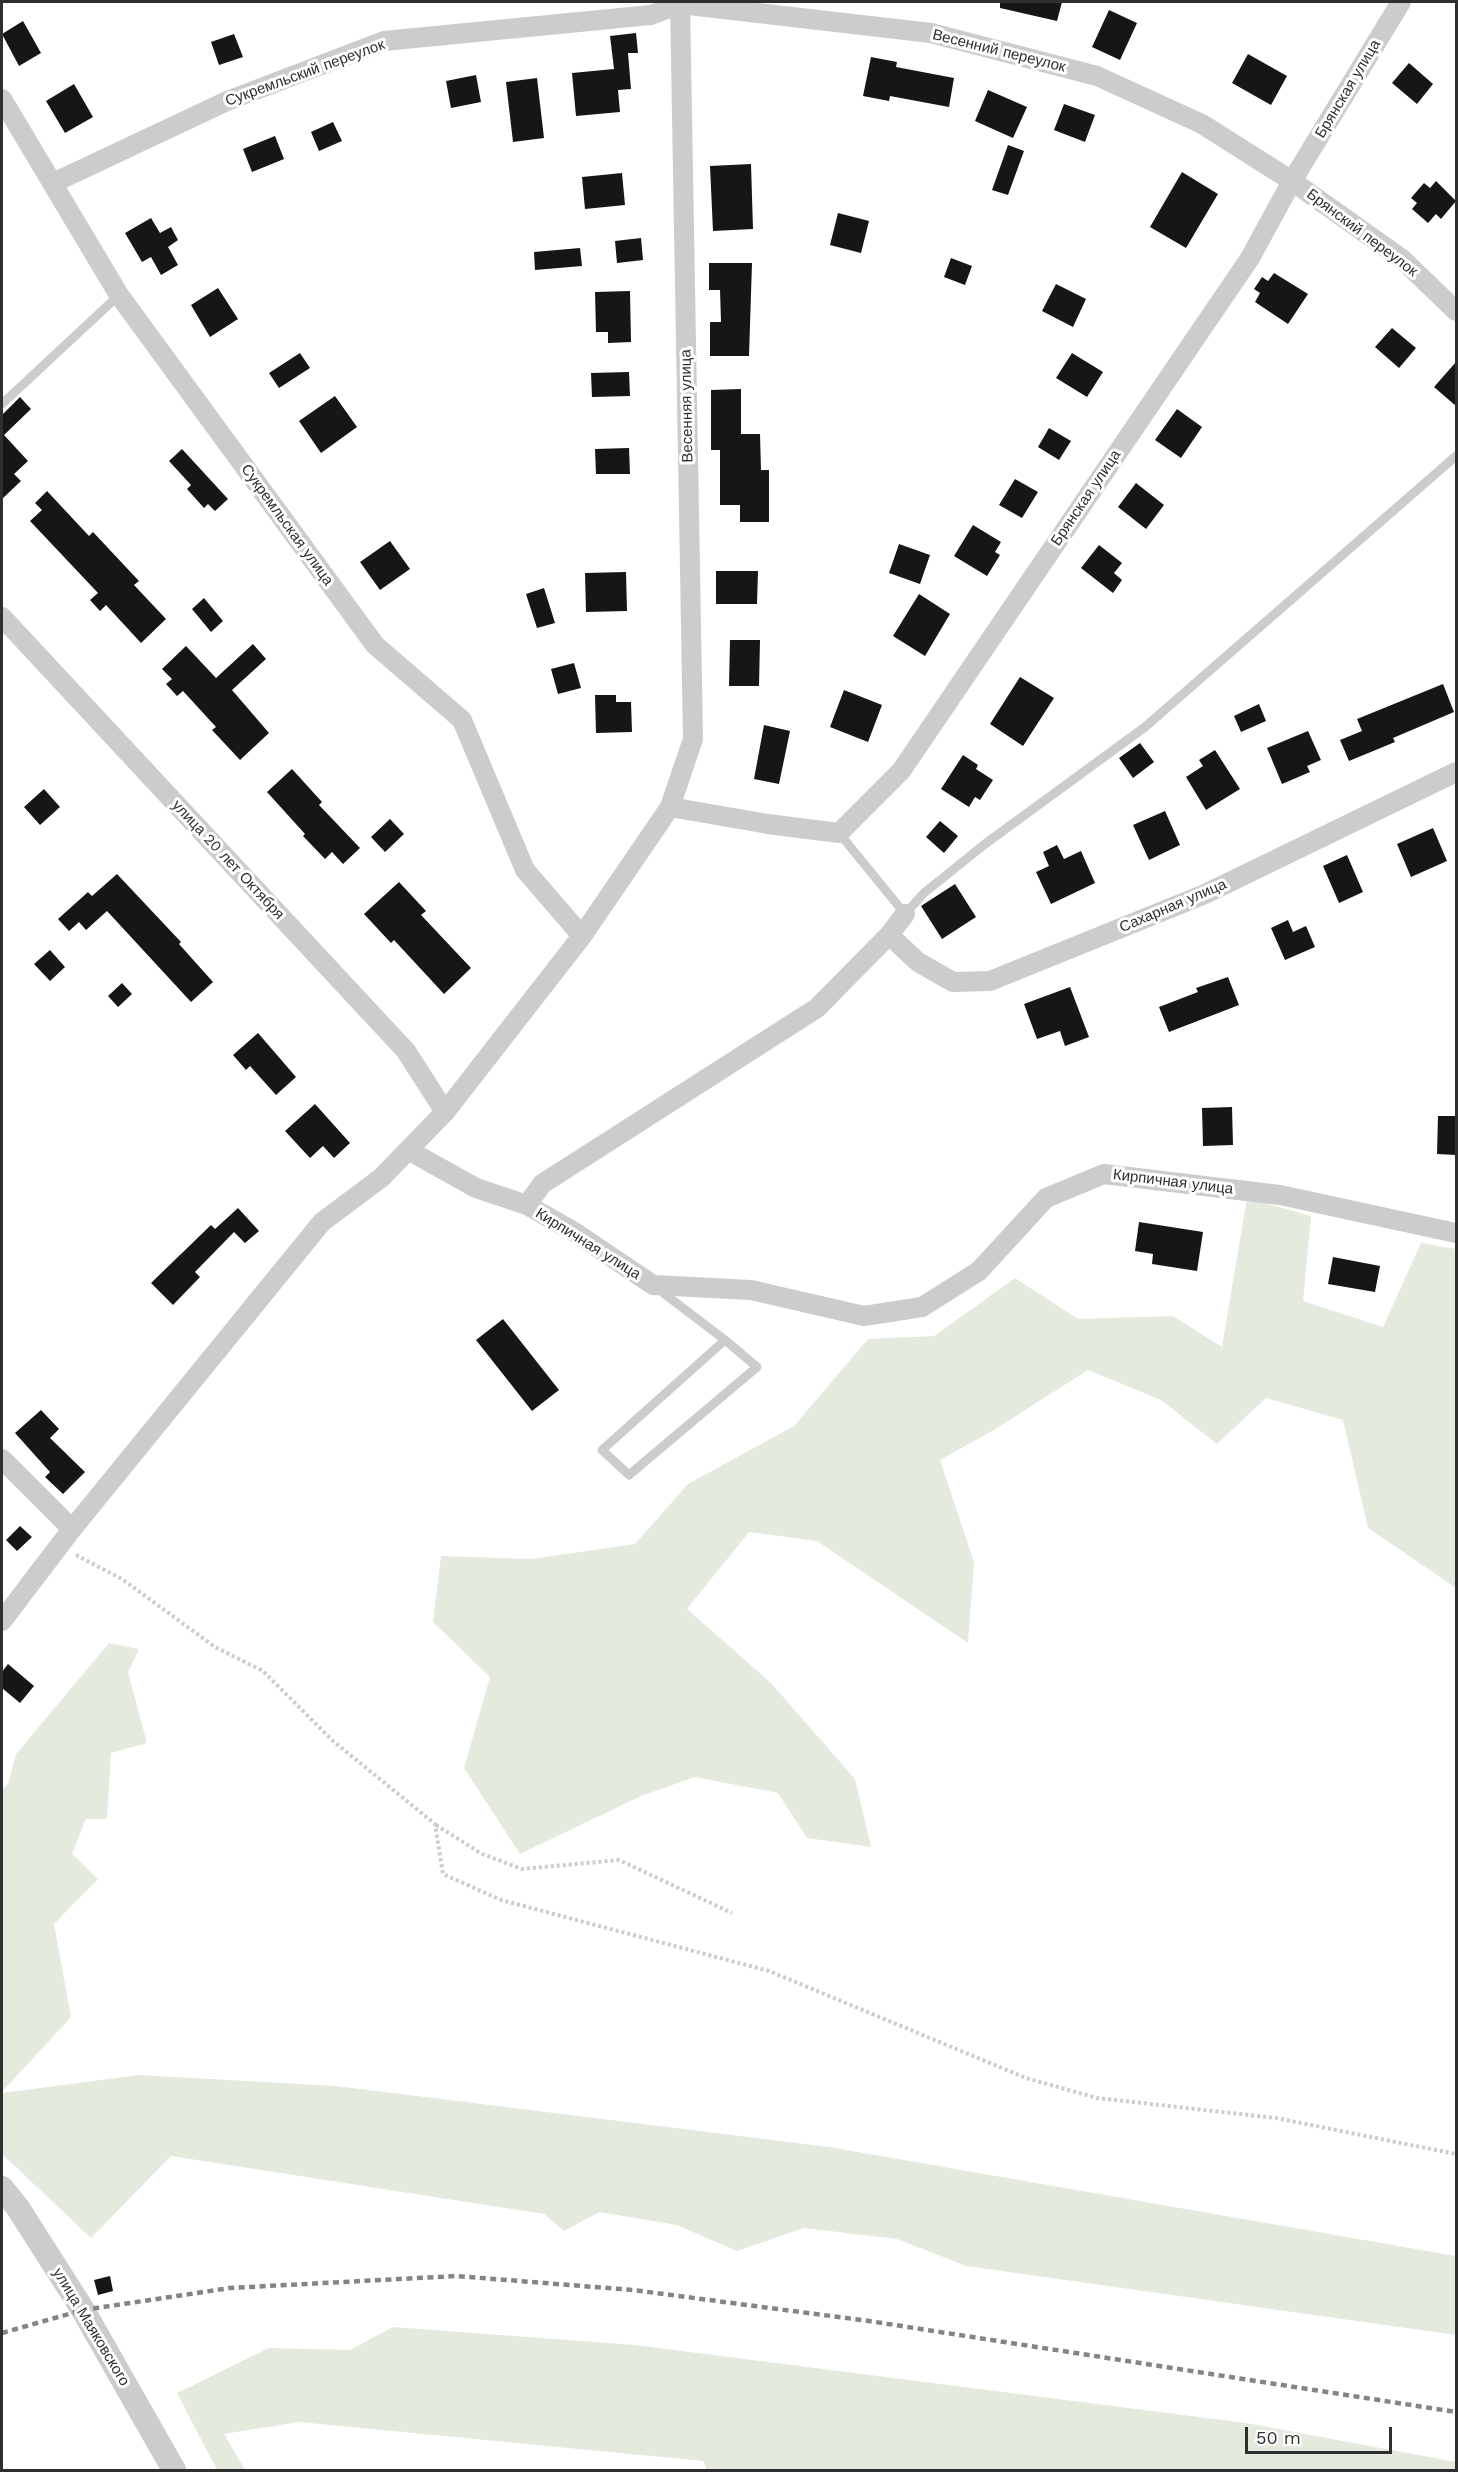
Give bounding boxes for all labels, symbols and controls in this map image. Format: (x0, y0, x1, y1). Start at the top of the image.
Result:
street label: Весенний переулок (931, 26, 1067, 76)
street label: Сукремльский переулок (223, 36, 387, 110)
street label: Брянская улица (1312, 37, 1384, 141)
street label: Брянский переулок (1303, 185, 1421, 281)
street label: Весенняя улица (677, 349, 697, 463)
street label: Брянская улица (1047, 447, 1125, 549)
street label: Сукремльская улица (237, 461, 337, 589)
street label: улица 20 лет Октября (168, 797, 288, 923)
street label: Сахарная улица (1117, 875, 1229, 937)
street label: Кирпичная улица (1112, 1166, 1234, 1198)
street label: Кирпичная улица (532, 1204, 644, 1284)
street label: улица Маяковского (49, 2265, 133, 2389)
scale bar (1248, 2415, 1395, 2453)
text: 50 m (1256, 2427, 1301, 2448)

